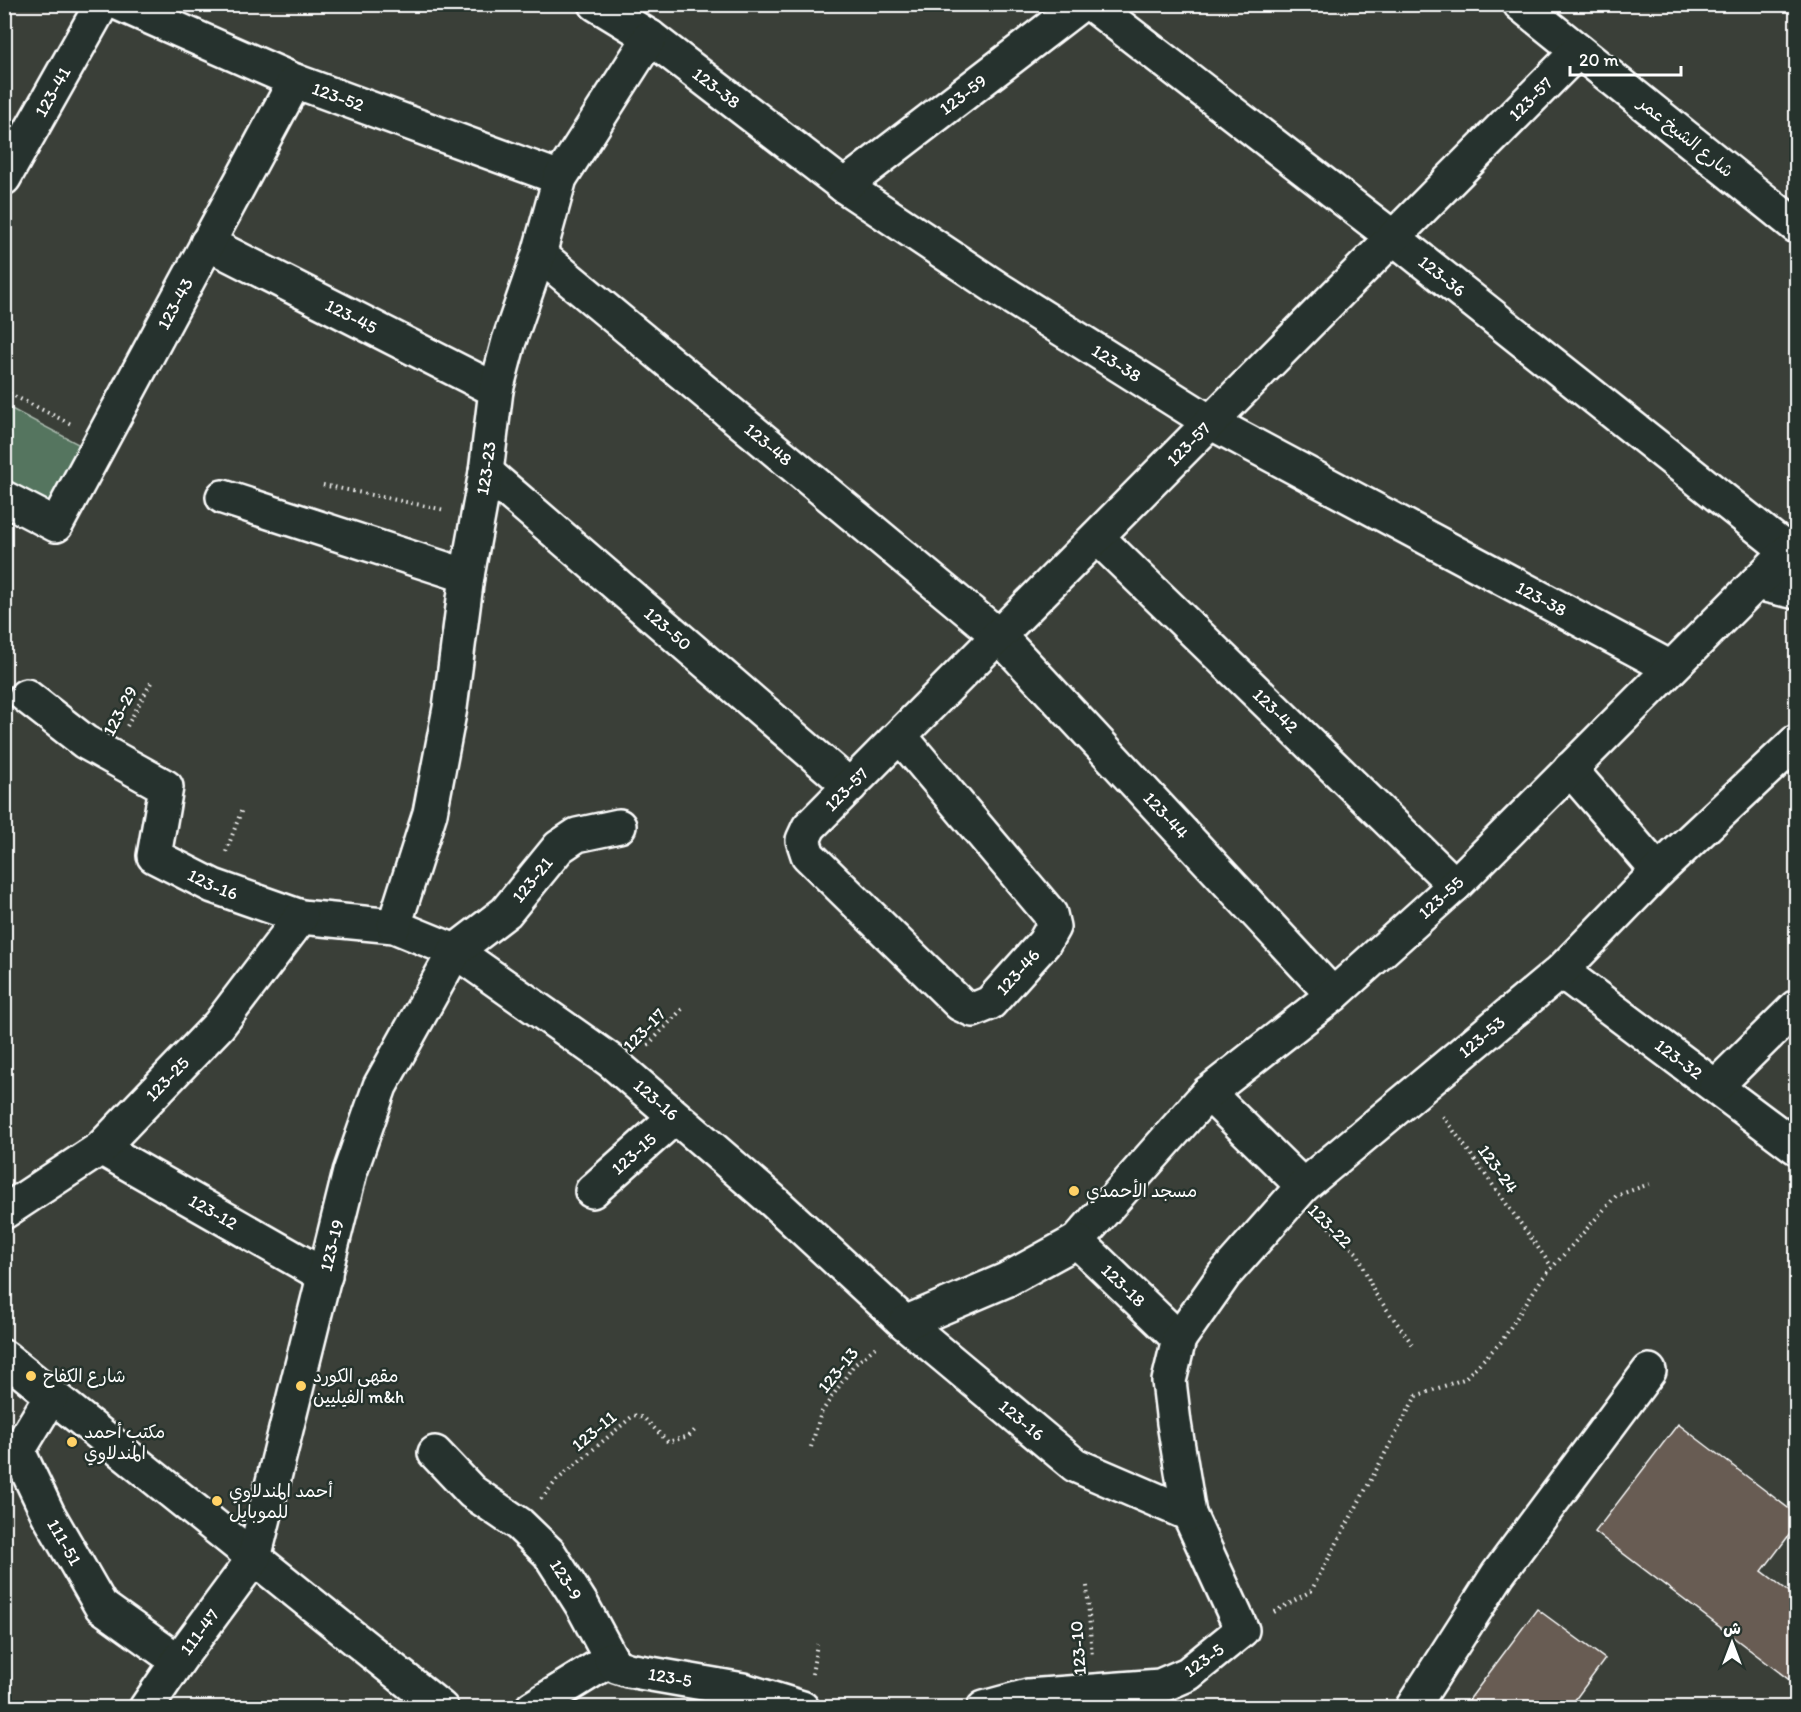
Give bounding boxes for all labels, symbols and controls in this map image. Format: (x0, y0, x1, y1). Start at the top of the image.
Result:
scale bar (1570, 39, 1681, 77)
text: 20 m (1579, 49, 1619, 71)
street label: 123-41 (30, 63, 75, 121)
street label: 123-38 (688, 63, 745, 113)
street label: 123-59 (935, 70, 991, 120)
street label: 123-57 (1504, 72, 1557, 126)
street label: 123-52 (309, 77, 368, 117)
street label: شارع الشيخ عمر (1632, 91, 1738, 183)
street label: 123-36 (1414, 251, 1470, 302)
street label: 123-43 (152, 274, 198, 333)
street label: 123-45 (322, 294, 381, 339)
street label: 123-38 (1088, 339, 1146, 387)
street label: 123-57 (1162, 417, 1215, 471)
street label: 123-48 (740, 418, 797, 471)
street label: 123-23 (471, 440, 501, 497)
street label: 123-38 (1512, 576, 1571, 621)
street label: 123-50 (640, 602, 696, 655)
street label: 123-29 (98, 682, 142, 740)
street label: 123-42 (1248, 683, 1303, 738)
street label: 123-57 (820, 763, 873, 816)
street label: 123-44 (1139, 787, 1193, 844)
street label: 123-21 (507, 852, 557, 907)
street label: 123-16 (184, 864, 241, 905)
street label: 123-55 (1414, 871, 1469, 924)
street label: 123-46 (991, 944, 1045, 1000)
street label: 123-17 (618, 1004, 670, 1056)
street label: 123-53 (1454, 1011, 1510, 1063)
street label: 123-32 (1650, 1034, 1707, 1084)
street label: 123-25 (141, 1052, 194, 1106)
street label: 123-16 (629, 1074, 683, 1126)
street label: 123-15 (607, 1128, 661, 1179)
street label: 123-24 (1473, 1140, 1523, 1198)
place label: مسجد الأحمدي (1086, 1179, 1197, 1204)
marker: مسجد الأحمدي (1067, 1184, 1081, 1198)
street label: 123-12 (185, 1189, 242, 1235)
street label: 123-22 (1303, 1199, 1357, 1253)
street label: 123-19 (315, 1217, 349, 1274)
street label: 123-18 (1097, 1259, 1150, 1312)
street label: 123-13 (813, 1342, 863, 1398)
place label: شارع الكفاح (43, 1365, 126, 1388)
place label: مقهى الكورد الفيليين m&h (313, 1365, 404, 1408)
marker: شارع الكفاح (24, 1369, 38, 1383)
marker: مقهى الكورد الفيليين m&h (294, 1379, 308, 1393)
street label: 123-16 (994, 1395, 1049, 1446)
street label: 123-11 (567, 1406, 621, 1456)
place label: مكتب أحمد المندلاوي (84, 1421, 165, 1466)
marker: مكتب أحمد المندلاوي (65, 1435, 79, 1449)
place label: أحمد المندلاوي للموبايل (229, 1480, 333, 1523)
marker: أحمد المندلاوي للموبايل (210, 1494, 224, 1508)
street label: 111-51 (42, 1515, 86, 1570)
street label: 123-9 (545, 1555, 587, 1604)
street label: 111-47 (175, 1604, 224, 1659)
north arrow (1702, 1613, 1762, 1673)
text: ش (1723, 1619, 1741, 1638)
street label: 123-10 (1065, 1620, 1091, 1676)
street label: 123-5 (1180, 1638, 1228, 1682)
street label: 123-5 (646, 1663, 694, 1692)

